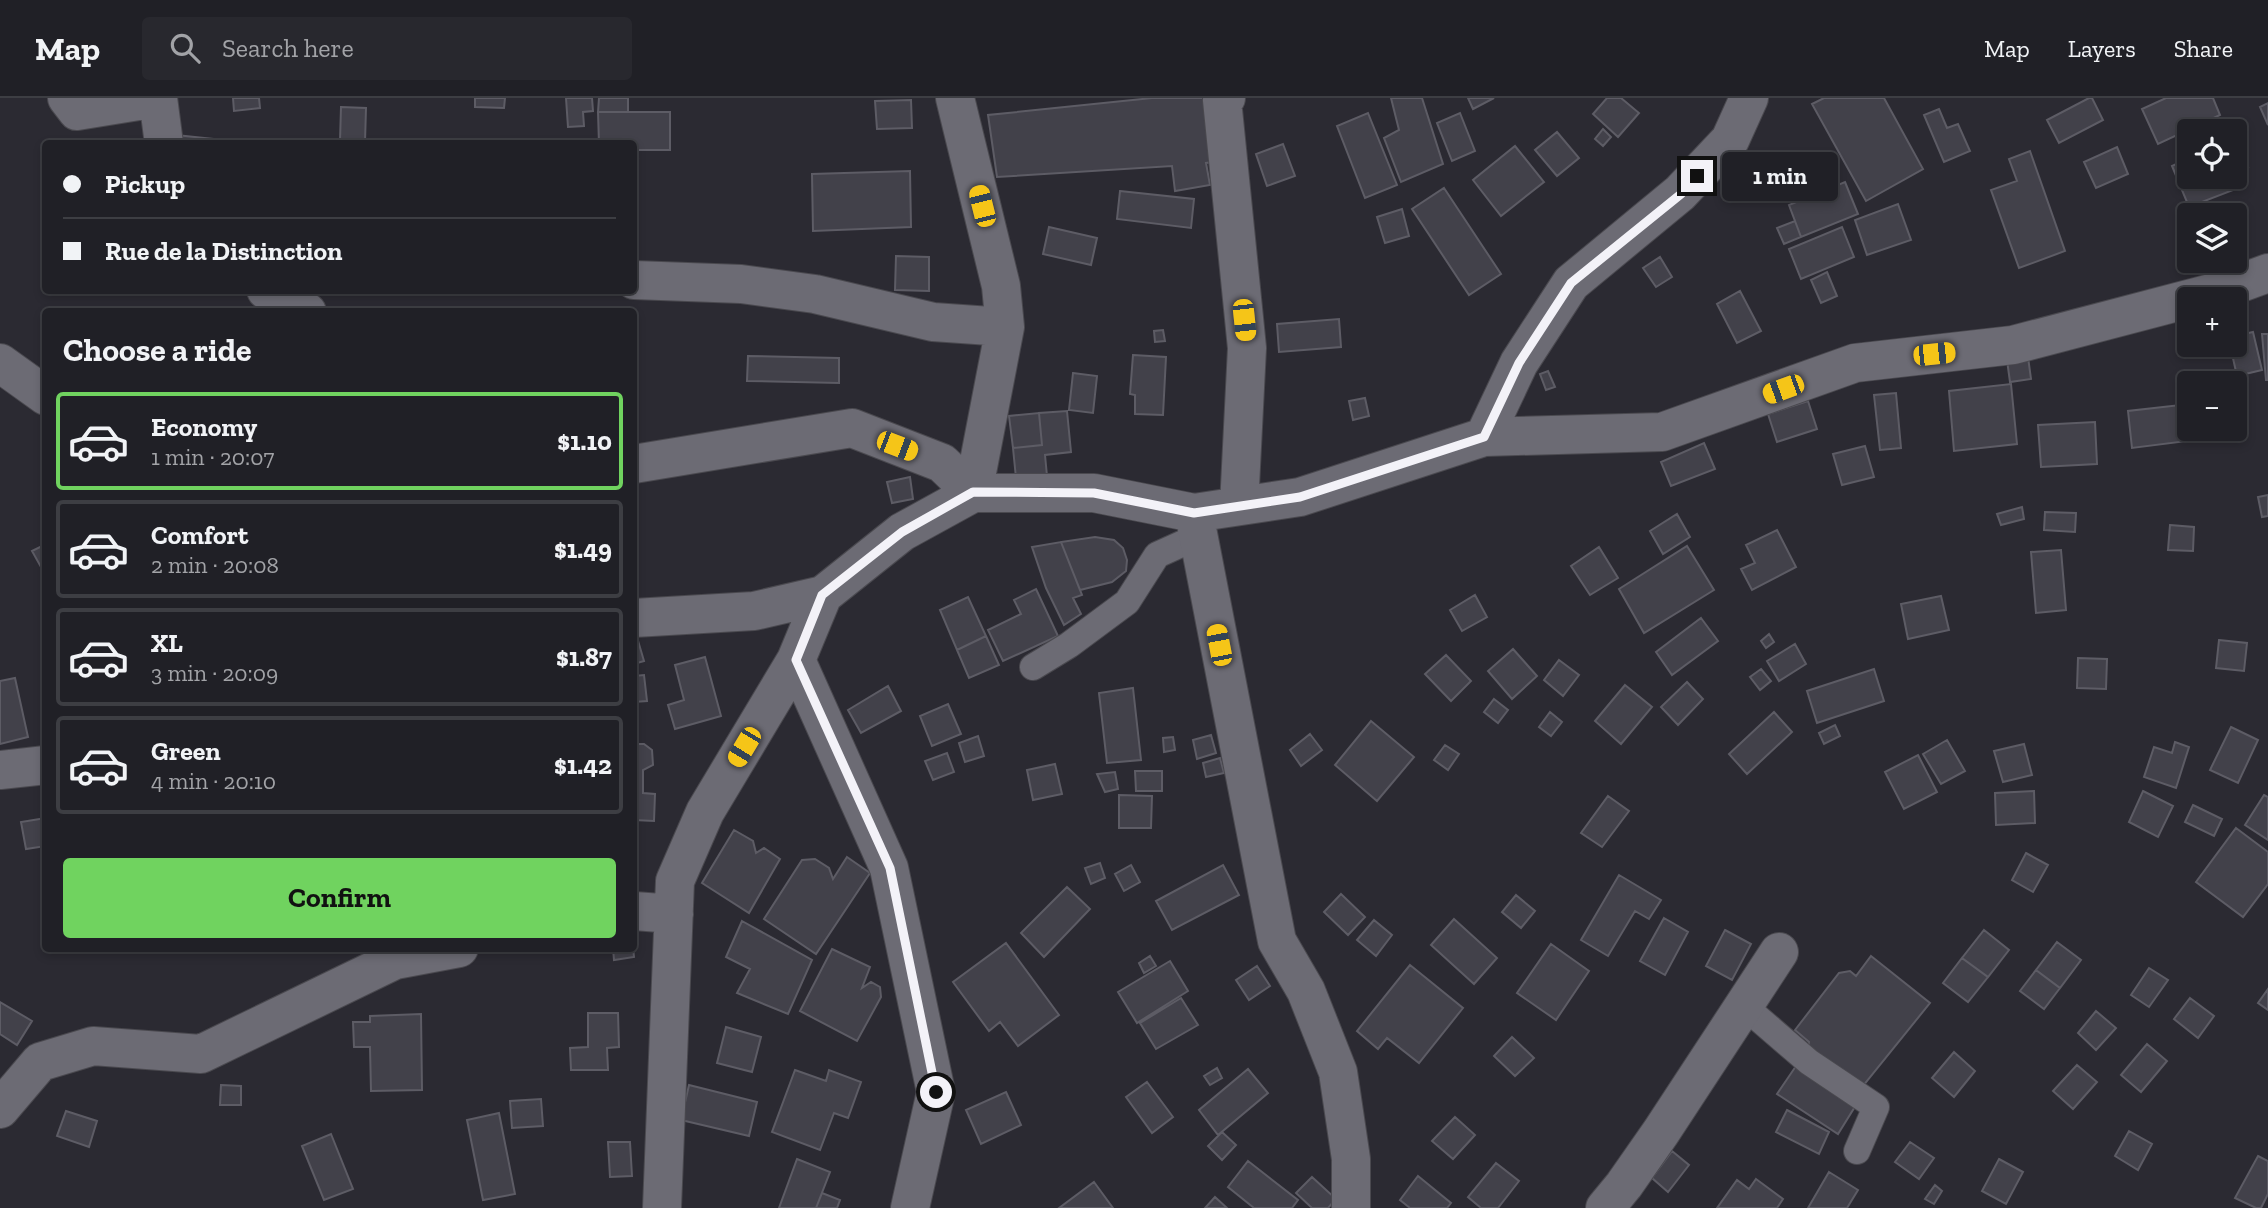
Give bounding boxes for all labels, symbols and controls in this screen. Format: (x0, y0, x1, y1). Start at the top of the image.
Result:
search box (142, 17, 632, 80)
text: Map (35, 29, 100, 68)
icon: search (166, 29, 204, 67)
text: Search here (222, 32, 354, 64)
text: Map (1984, 34, 2030, 63)
text: Layers (2068, 34, 2136, 63)
text: Share (2174, 34, 2233, 63)
map controls (2177, 119, 2247, 441)
button: locate (2177, 119, 2247, 189)
callout: 1 min (1722, 152, 1837, 200)
route end (1681, 160, 1713, 192)
text: 1 min (1753, 162, 1807, 190)
text: Pickup (105, 168, 185, 200)
car (967, 183, 998, 229)
button: layers (2177, 203, 2247, 273)
text: Rue de la Distinction (105, 235, 343, 267)
button: + (2177, 287, 2247, 357)
car (1232, 298, 1257, 342)
text: Choose a ride (63, 331, 251, 369)
car (1913, 341, 1956, 367)
button: − (2177, 371, 2247, 441)
car (1760, 372, 1807, 406)
icon: car (67, 410, 130, 473)
text: Economy (151, 411, 257, 443)
text: $1.10 (557, 425, 612, 457)
car (874, 429, 921, 463)
text: 1 min · 20:07 (151, 443, 274, 471)
icon: car (67, 518, 130, 581)
text: Comfort (151, 519, 248, 551)
text: $1.49 (554, 533, 612, 565)
text: 2 min · 20:08 (151, 551, 279, 579)
car (1205, 622, 1234, 668)
icon: car (67, 626, 130, 689)
text: XL (151, 627, 183, 659)
text: $1.87 (556, 641, 612, 673)
text: 3 min · 20:09 (151, 659, 278, 687)
car (725, 724, 764, 770)
icon: car (67, 734, 130, 797)
text: Green (151, 735, 221, 767)
text: $1.42 (554, 749, 612, 781)
text: 4 min · 20:10 (151, 767, 276, 795)
button: Confirm (63, 858, 616, 938)
route start (920, 1076, 952, 1108)

